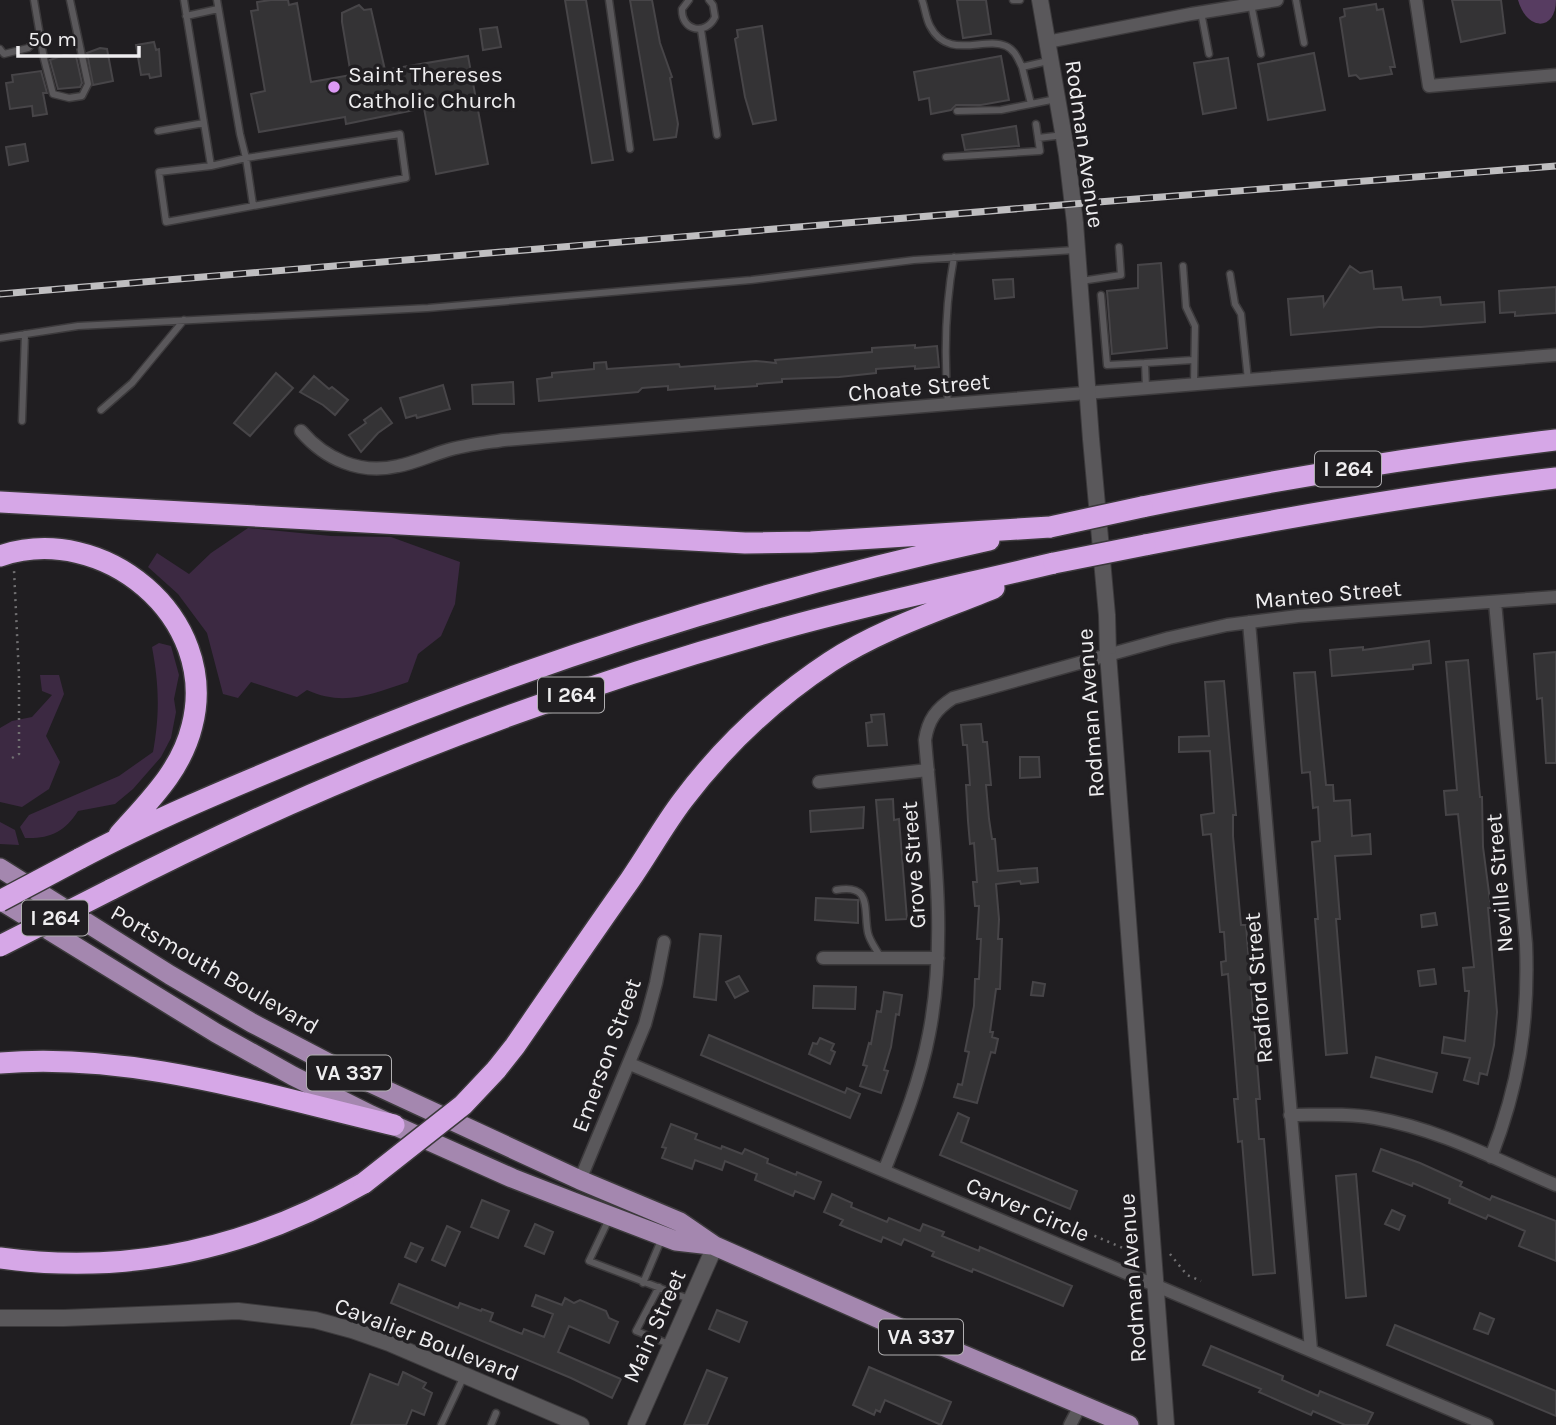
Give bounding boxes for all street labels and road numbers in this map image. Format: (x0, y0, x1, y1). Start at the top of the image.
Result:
street label: Rodman Avenue (1059, 58, 1110, 230)
street label: Choate Street (847, 368, 991, 407)
road number: I 264 (1315, 452, 1381, 486)
street label: Manteo Street (1253, 575, 1403, 614)
street label: Rodman Avenue (1071, 627, 1110, 798)
road number: I 264 (538, 678, 604, 712)
street label: Grove Street (896, 800, 931, 930)
street label: Neville Street (1480, 812, 1519, 953)
street label: Portsmouth Boulevard (106, 899, 324, 1040)
road number: I 264 (22, 900, 88, 936)
street label: Radford Street (1238, 911, 1279, 1065)
street label: Emerson Street (566, 974, 647, 1136)
road number: VA 337 (307, 1056, 391, 1090)
street label: Carver Circle (962, 1171, 1094, 1248)
street label: Rodman Avenue (1113, 1192, 1152, 1363)
street label: Main Street (617, 1265, 692, 1387)
street label: Cavalier Boulevard (331, 1292, 523, 1387)
road number: VA 337 (879, 1320, 963, 1354)

